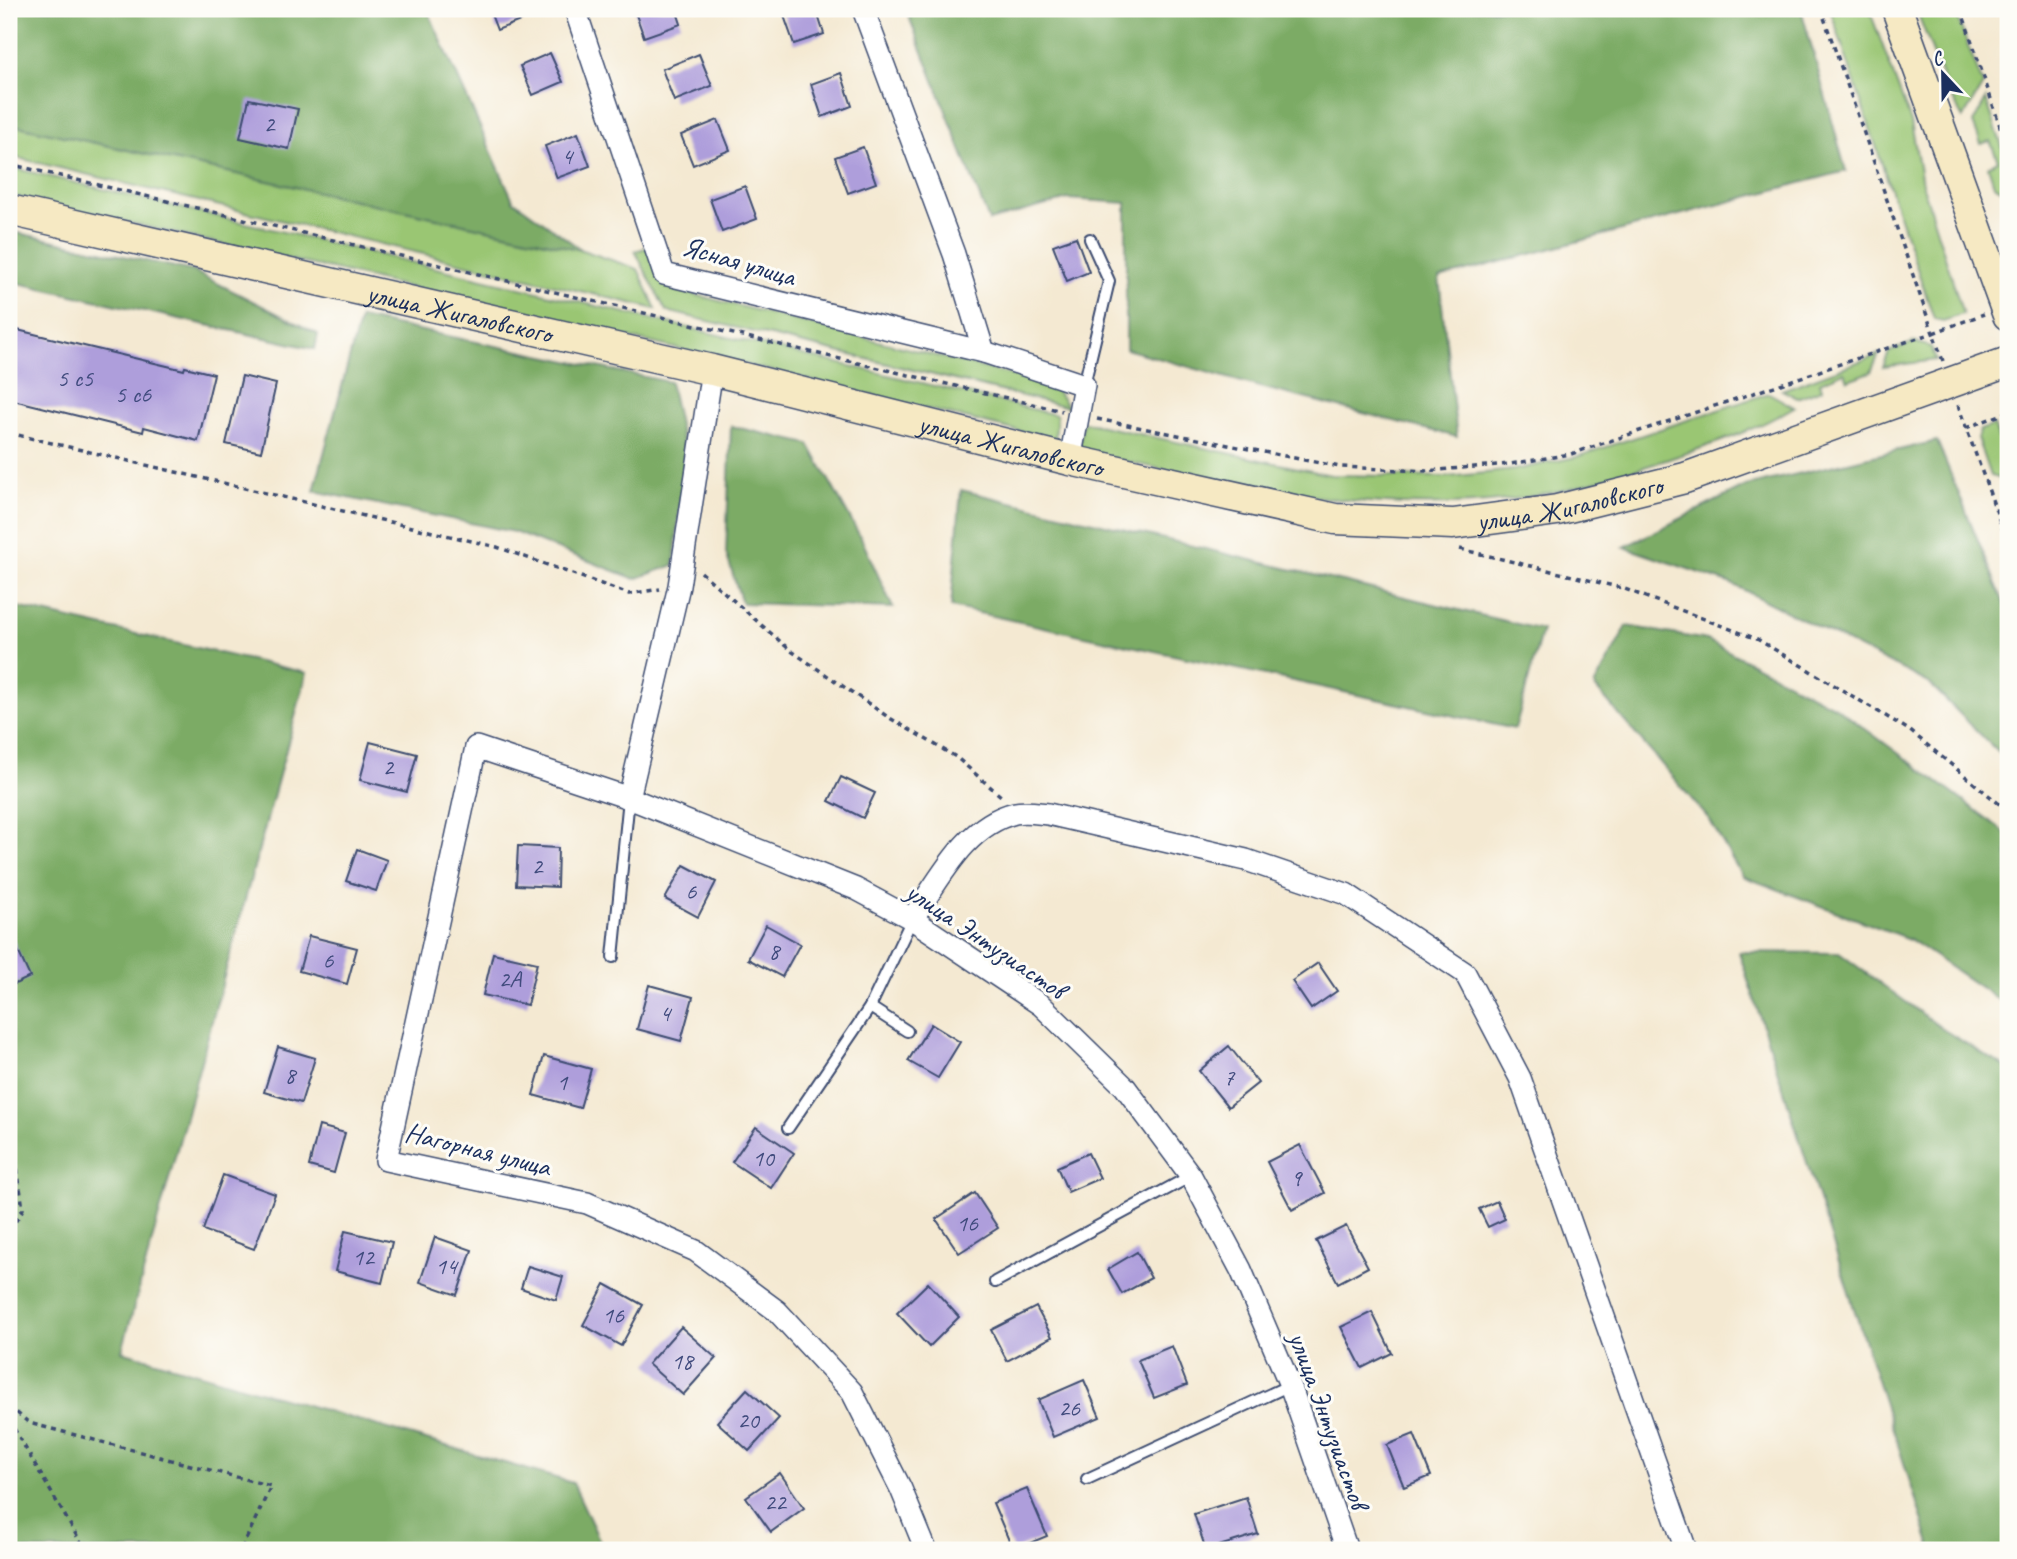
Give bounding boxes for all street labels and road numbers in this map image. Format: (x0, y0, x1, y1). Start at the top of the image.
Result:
street label: Ясная улица (678, 228, 801, 294)
street label: улица Жигаловского (362, 274, 558, 351)
street label: улица Жигаловского (913, 405, 1109, 485)
street label: улица Жигаловского (1472, 466, 1669, 538)
street label: улица Энтузиастов (898, 873, 1077, 1009)
street label: Нагорная улица (402, 1114, 556, 1184)
street label: улица Энтузиастов (1280, 1325, 1379, 1518)

